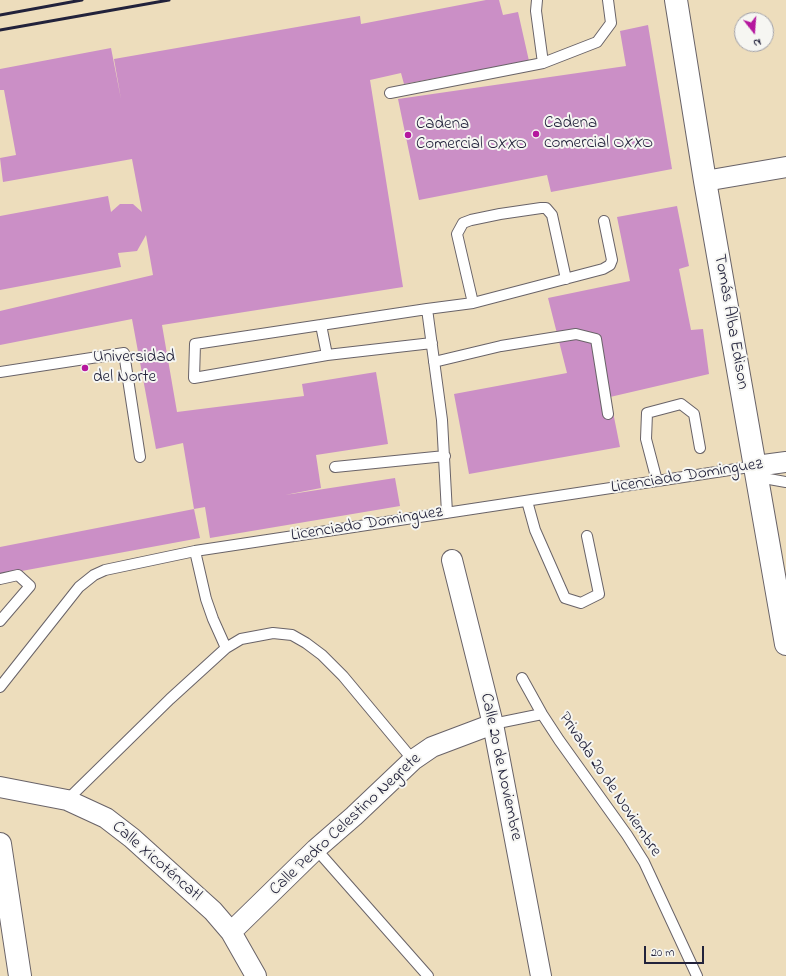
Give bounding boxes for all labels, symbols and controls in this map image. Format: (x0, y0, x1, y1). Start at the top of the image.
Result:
north arrow (734, 12, 774, 52)
text: N (751, 34, 763, 51)
place label: Cadena comercial OXXO (544, 114, 653, 154)
place label: Cadena Comercial OXXO (416, 115, 527, 155)
marker: Cadena comercial OXXO (531, 129, 541, 139)
marker: Cadena Comercial OXXO (403, 130, 413, 140)
street label: Tomás Alba Edison (708, 253, 752, 391)
place label: Universidad del Norte (93, 348, 175, 388)
marker: Universidad del Norte (80, 363, 90, 373)
street label: Licenciado Dominguez (610, 455, 764, 499)
street label: Licenciado Dominguez (290, 503, 444, 547)
street label: Calle 20 de Noviembre (474, 691, 526, 843)
street label: Privada 20 de Noviembre (553, 709, 665, 861)
street label: Calle Pedro Celestino Negrete (266, 749, 426, 901)
street label: Calle Xicoténcatl (107, 817, 205, 907)
scale bar (646, 938, 706, 964)
text: 20 m (651, 944, 674, 962)

